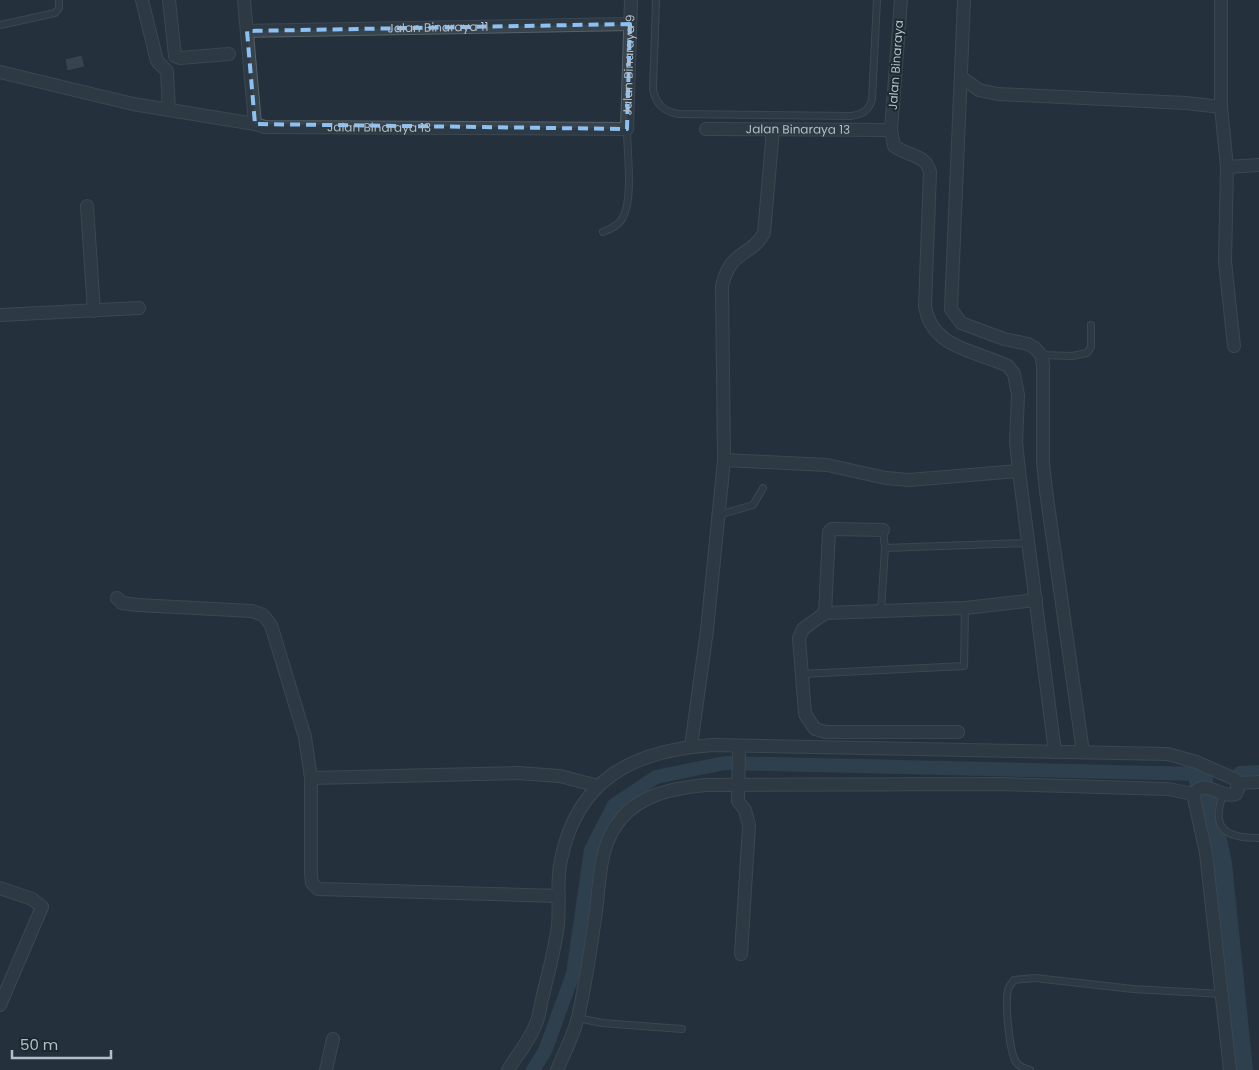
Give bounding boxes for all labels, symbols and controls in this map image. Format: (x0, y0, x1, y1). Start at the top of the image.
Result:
street label: Jalan Binaraya 9 (618, 14, 639, 116)
street label: Jalan Binaraya 11 (387, 18, 489, 36)
street label: Jalan Binaraya (884, 19, 907, 110)
street label: Jalan Binaraya 13 (327, 118, 431, 136)
street label: Jalan Binaraya 13 (746, 120, 850, 138)
scale bar (12, 1028, 111, 1060)
text: 50 m (20, 1034, 58, 1055)

